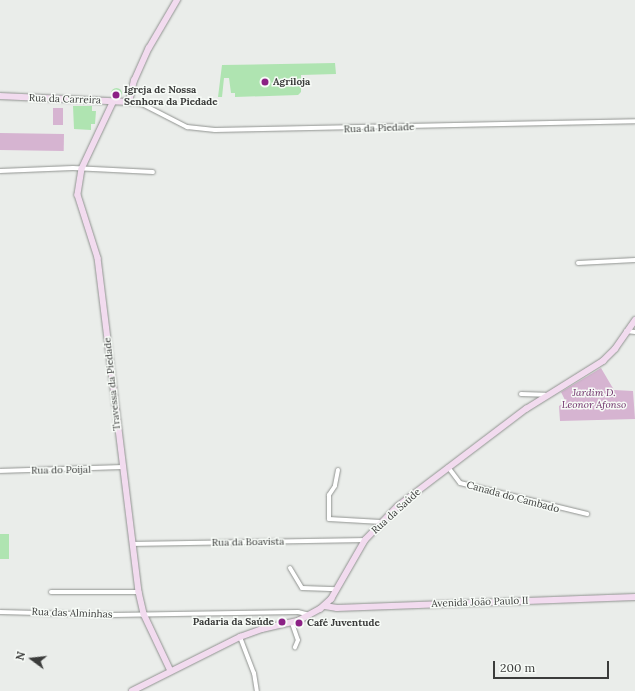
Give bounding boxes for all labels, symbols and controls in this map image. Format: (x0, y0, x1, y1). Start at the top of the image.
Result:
place label: Agriloja (273, 76, 310, 88)
marker: Agriloja (260, 77, 270, 87)
place label: Igreja de Nossa Senhora da Piedade (124, 83, 218, 106)
marker: Igreja de Nossa Senhora da Piedade (111, 90, 121, 100)
street label: Rua da Carreira (29, 92, 101, 106)
street label: Rua da Piedade (344, 121, 414, 135)
street label: Travessa da Piedade (101, 337, 123, 431)
park label: Jardim D. Leonor Afonso (562, 386, 626, 410)
street label: Rua do Poijal (31, 463, 91, 477)
street label: Canada do Cambado (465, 479, 561, 515)
street label: Rua da Saúde (369, 486, 423, 536)
street label: Rua da Boavista (212, 535, 284, 549)
street label: Avenida João Paulo II (431, 594, 529, 610)
street label: Rua das Alminhas (31, 606, 113, 620)
place label: Padaria da Saúde (193, 616, 274, 628)
marker: Padaria da Saúde (277, 617, 287, 627)
place label: Café Juventude (307, 617, 380, 629)
marker: Café Juventude (294, 618, 304, 628)
north arrow (12, 639, 52, 679)
text: N (13, 650, 28, 662)
scale bar (495, 653, 611, 679)
text: 200 m (500, 660, 535, 675)

